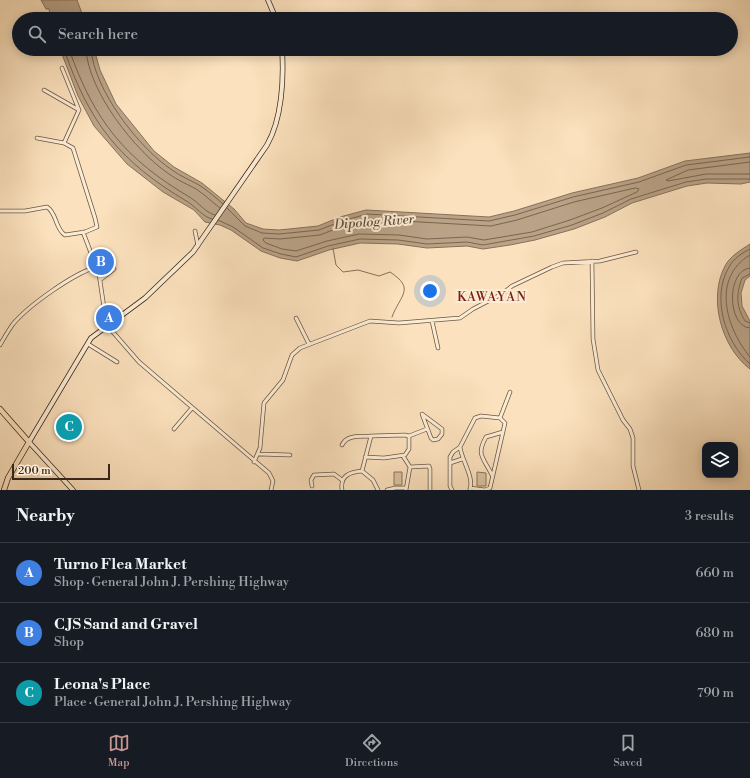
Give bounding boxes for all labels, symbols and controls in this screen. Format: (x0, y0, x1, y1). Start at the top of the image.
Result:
search box (12, 12, 738, 56)
icon: search (26, 23, 48, 45)
text: Search here (58, 25, 138, 44)
water label: Dipolog River (333, 211, 415, 233)
pin: B (88, 247, 114, 277)
your location (420, 281, 440, 301)
district label: KAWAYAN (457, 289, 527, 305)
pin: A (96, 303, 122, 333)
pin: C (56, 412, 82, 442)
map controls (702, 442, 738, 478)
button: layers (702, 442, 738, 478)
scale bar (12, 462, 110, 481)
text: 200 m (18, 464, 51, 478)
text: Nearby (16, 505, 75, 527)
text: 3 results (685, 508, 734, 524)
text: Turno Flea Market (54, 555, 186, 574)
text: A (24, 565, 34, 581)
text: 660 m (696, 565, 734, 581)
text: Shop · General John J. Pershing Highway (54, 574, 289, 590)
text: CJS Sand and Gravel (54, 615, 198, 634)
text: B (24, 625, 34, 641)
text: 680 m (695, 625, 734, 641)
text: Shop (54, 634, 84, 650)
text: Leona's Place (54, 675, 150, 694)
text: C (24, 685, 34, 701)
text: 790 m (697, 685, 734, 701)
text: Place · General John J. Pershing Highway (54, 694, 292, 710)
tab: Map (108, 732, 130, 770)
tab: Directions (345, 732, 398, 770)
tab: Saved (613, 732, 642, 770)

